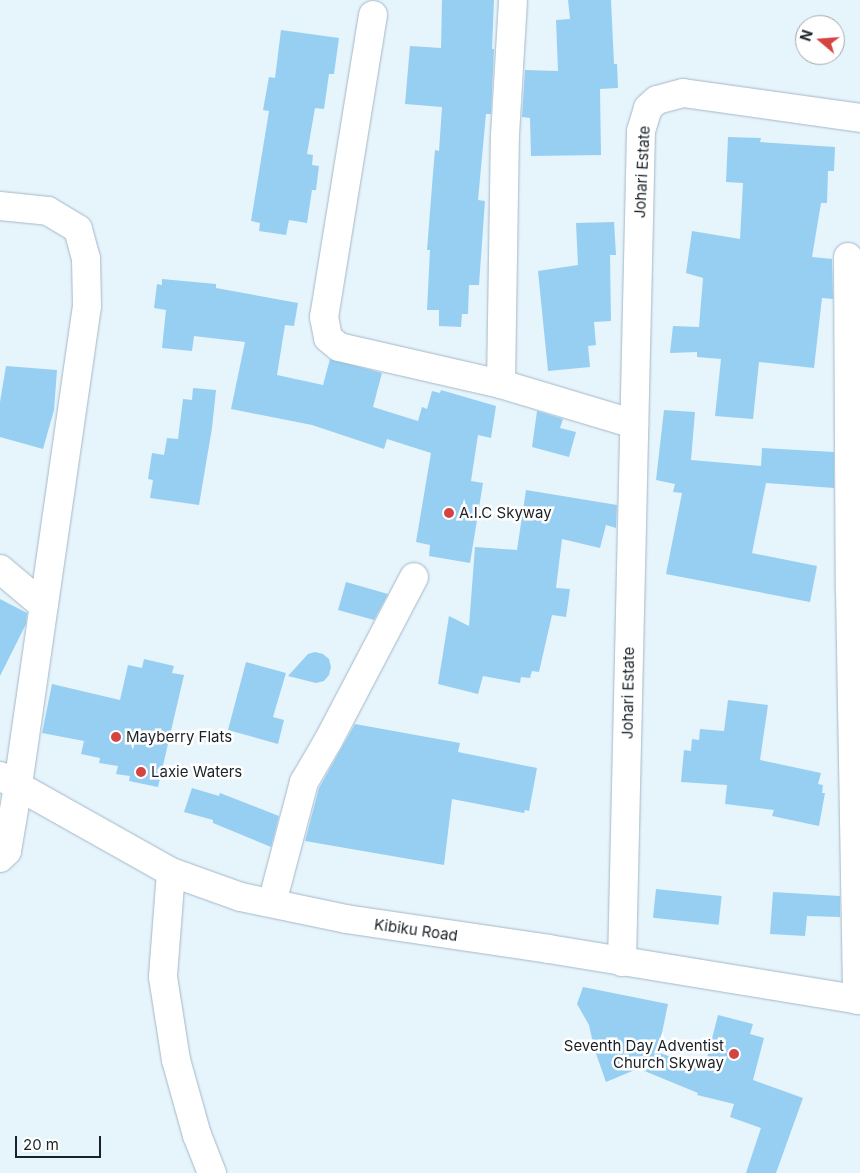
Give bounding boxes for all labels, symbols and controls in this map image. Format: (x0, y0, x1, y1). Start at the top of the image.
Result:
north arrow (795, 15, 845, 65)
text: N (796, 28, 816, 43)
street label: Johari Estate (631, 125, 653, 219)
place label: A.I.C Skyway (459, 504, 552, 522)
marker: A.I.C Skyway (443, 507, 455, 519)
street label: Johari Estate (618, 647, 638, 739)
place label: Mayberry Flats (126, 728, 232, 746)
marker: Mayberry Flats (110, 731, 122, 743)
place label: Laxie Waters (151, 763, 242, 781)
marker: Laxie Waters (135, 766, 147, 778)
street label: Kibiku Road (373, 915, 459, 945)
place label: Seventh Day Adventist Church Skyway (564, 1036, 724, 1071)
marker: Seventh Day Adventist Church Skyway (728, 1048, 740, 1060)
scale bar (18, 1126, 104, 1158)
text: 20 m (23, 1135, 59, 1154)

